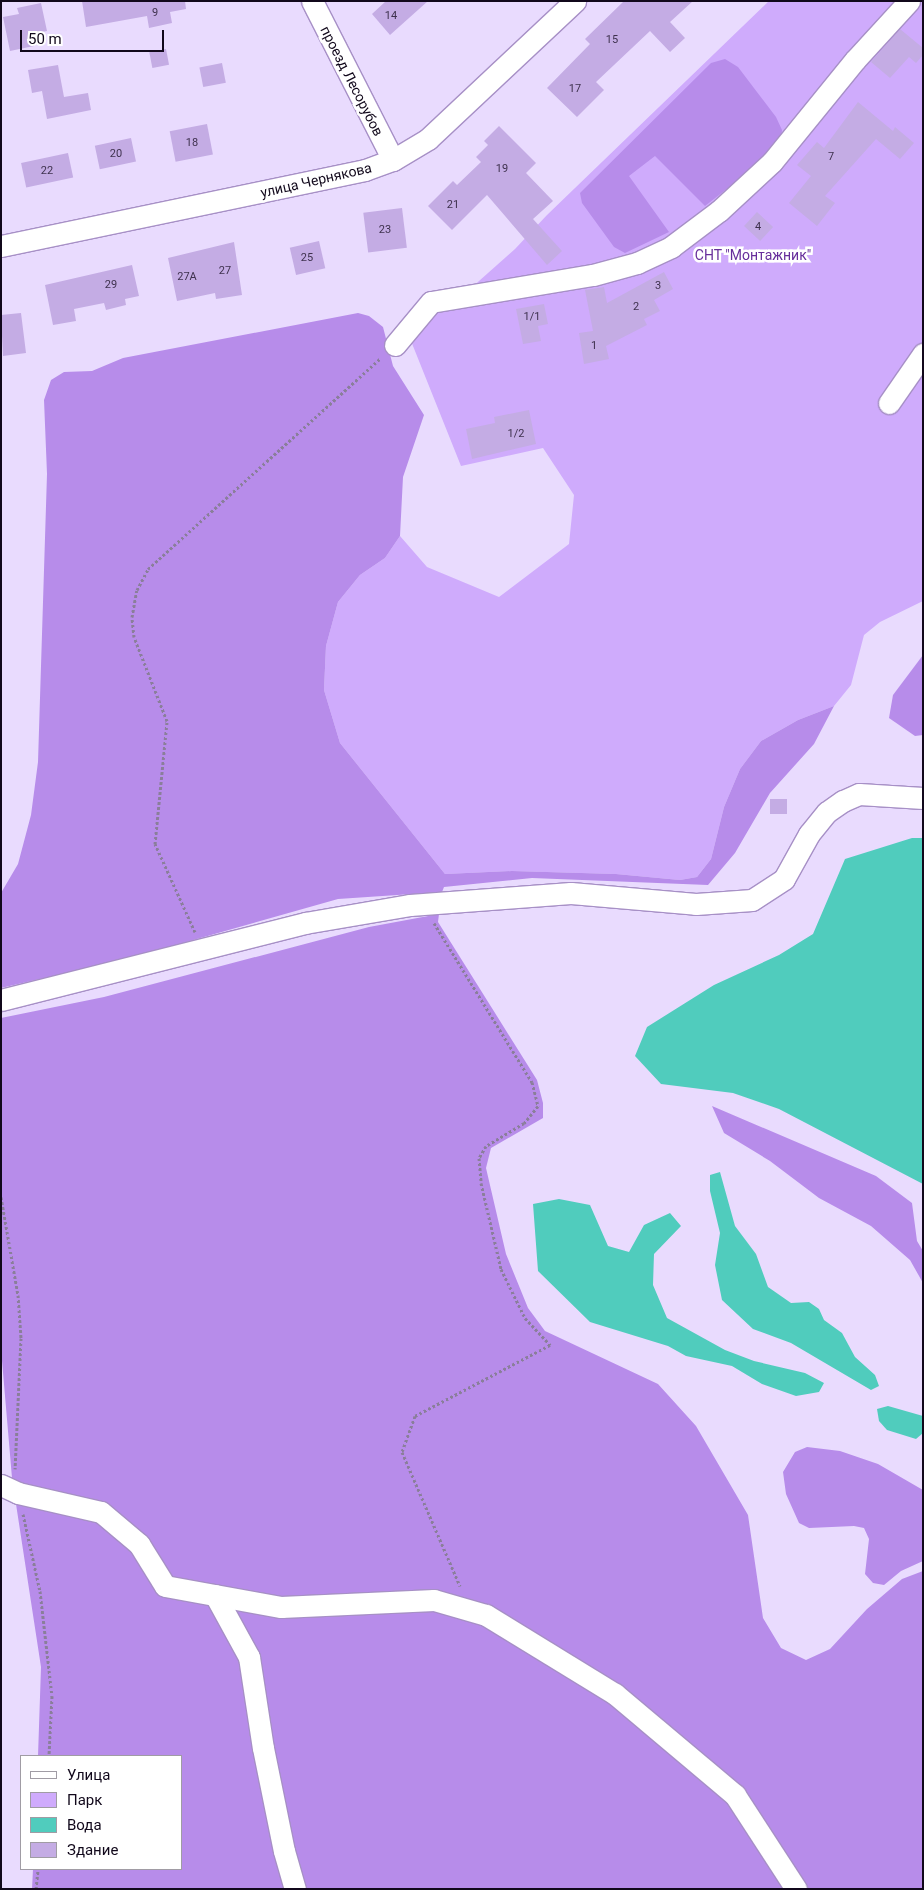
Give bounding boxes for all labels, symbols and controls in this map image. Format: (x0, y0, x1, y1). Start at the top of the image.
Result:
house number: 9 (152, 6, 158, 20)
house number: 14 (385, 9, 397, 23)
scale bar (22, 20, 166, 52)
street label: проезд Лесорубов (317, 23, 387, 139)
text: 50 m (28, 30, 62, 48)
house number: 15 (606, 33, 618, 47)
house number: 17 (569, 82, 581, 96)
house number: 18 (186, 136, 198, 150)
house number: 20 (110, 147, 122, 161)
house number: 7 (828, 150, 834, 164)
street label: улица Чернякова (259, 159, 373, 201)
house number: 19 (496, 162, 508, 176)
house number: 22 (41, 164, 53, 178)
house number: 21 (447, 198, 459, 212)
house number: 4 (755, 220, 761, 234)
house number: 23 (379, 223, 391, 237)
park label: СНТ "Монтажник" (695, 247, 811, 263)
house number: 25 (301, 251, 313, 265)
house number: 27 (219, 264, 231, 278)
house number: 27А (177, 270, 197, 284)
house number: 29 (105, 278, 117, 292)
house number: 3 (655, 279, 661, 293)
house number: 2 (633, 300, 639, 314)
house number: 1/1 (524, 310, 540, 324)
house number: 1 (591, 339, 597, 353)
house number: 1/2 (508, 427, 524, 441)
legend (20, 1755, 182, 1870)
text: Улица (67, 1766, 110, 1784)
text: Парк (67, 1791, 102, 1809)
text: Вода (67, 1816, 102, 1834)
text: Здание (67, 1841, 118, 1859)

